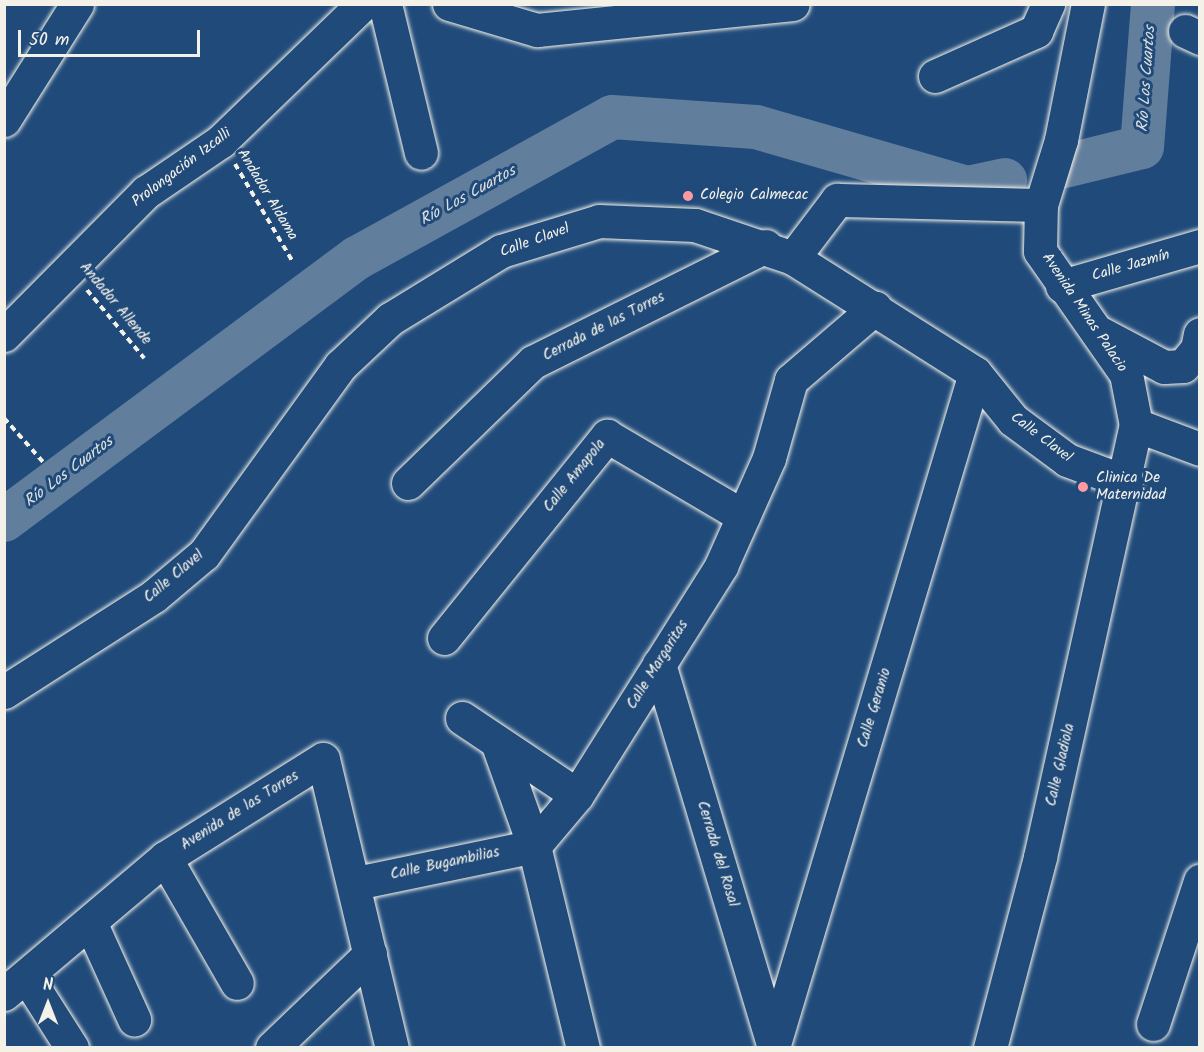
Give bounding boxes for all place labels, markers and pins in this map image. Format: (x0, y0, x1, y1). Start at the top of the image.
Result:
place label: Colegio Calmecac (700, 187, 808, 205)
marker: Colegio Calmecac (681, 189, 695, 203)
place label: Clinica De Maternidad (1096, 469, 1166, 504)
marker: Clinica De Maternidad (1074, 478, 1092, 496)

